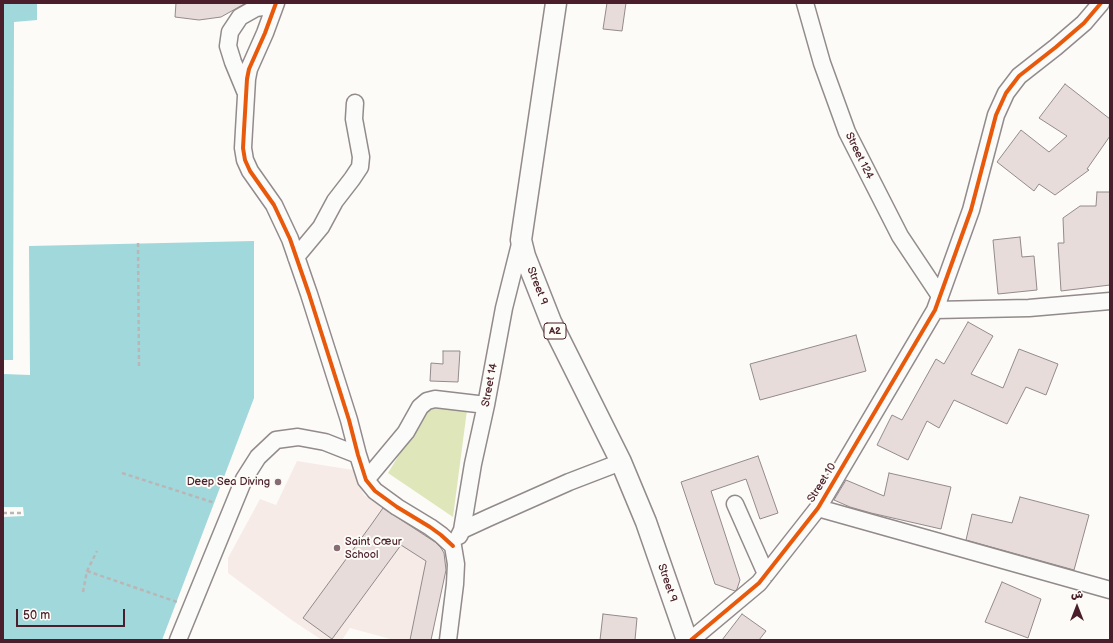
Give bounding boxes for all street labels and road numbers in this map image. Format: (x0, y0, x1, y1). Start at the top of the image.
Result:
street label: Street 124 (842, 130, 876, 182)
street label: Street 9 (524, 265, 550, 307)
road number: A2 (544, 323, 566, 339)
street label: Street 14 (479, 362, 501, 408)
street label: Street 10 (805, 461, 839, 505)
street label: Street 9 (654, 562, 680, 604)

